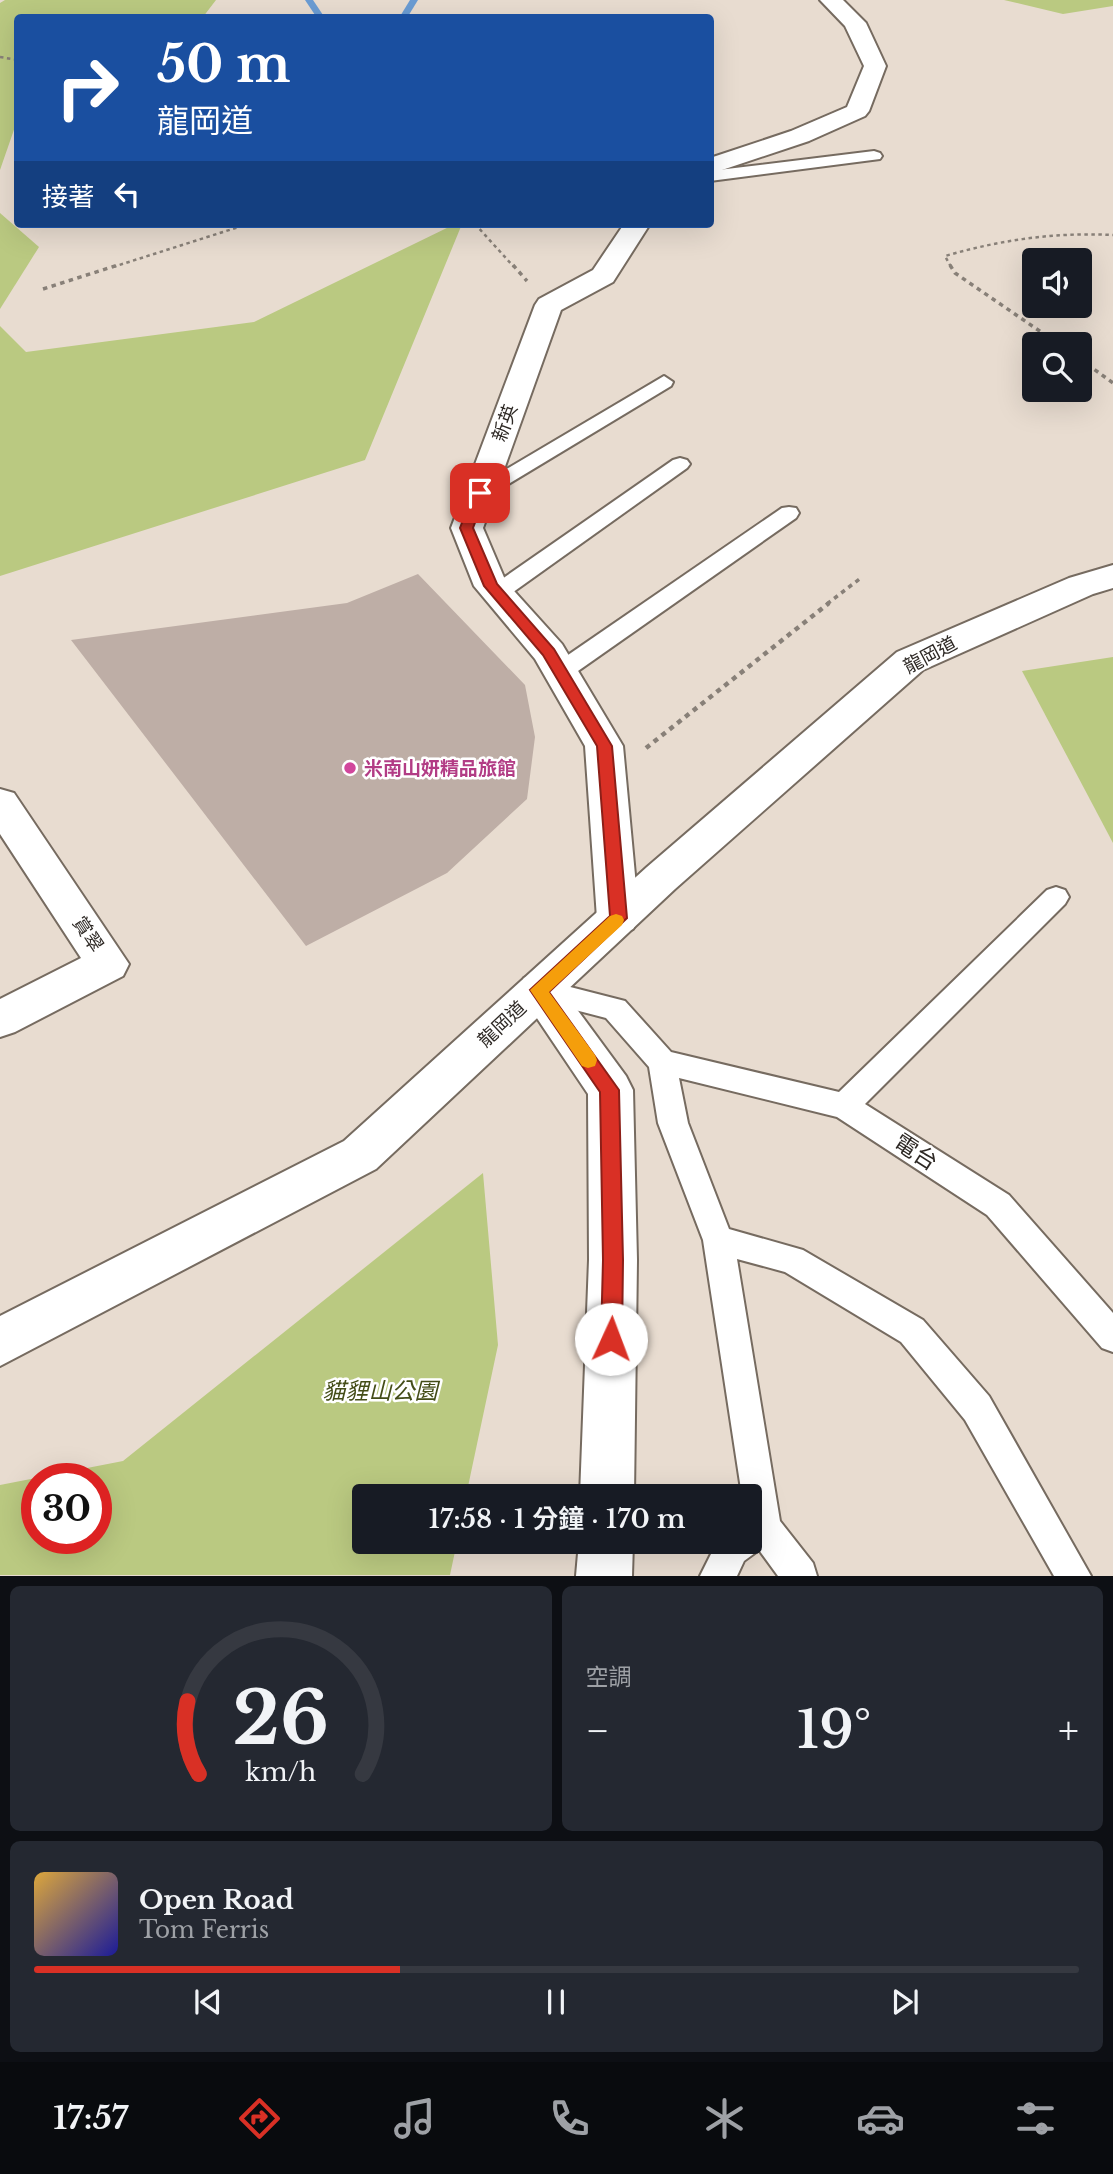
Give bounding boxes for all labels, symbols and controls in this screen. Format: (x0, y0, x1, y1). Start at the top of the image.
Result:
text: 50 m (157, 34, 290, 95)
icon: right (42, 42, 133, 133)
text: 龍岡道 (157, 101, 253, 141)
icon: left (108, 175, 146, 213)
text: 接著 (42, 181, 94, 213)
map controls (1022, 248, 1092, 402)
button: sound (1022, 248, 1092, 318)
button: search (1022, 332, 1092, 402)
street label: 新英 (488, 401, 522, 445)
pin (450, 463, 510, 523)
icon: arrive (461, 474, 499, 512)
street label: 龍岡道 (899, 631, 961, 679)
place label: 米南山妍精品旅館 (364, 757, 516, 780)
marker: 米南山妍精品旅館 (342, 760, 358, 776)
street label: 賞翠 (68, 912, 108, 956)
street label: 龍岡道 (473, 996, 531, 1052)
street label: 電台 (889, 1128, 943, 1176)
position arrow (574, 1302, 648, 1376)
park label: 貓貍山公園 (323, 1377, 441, 1405)
speed limit sign: 30 (21, 1463, 112, 1554)
text: 17:58 · 1 分鐘 · 170 m (429, 1503, 685, 1535)
text: 空調 (586, 1663, 632, 1691)
text: 26 (233, 1674, 329, 1765)
text: 19° (796, 1698, 871, 1762)
text: − (586, 1707, 610, 1754)
text: + (1058, 1707, 1079, 1754)
text: km/h (245, 1757, 316, 1788)
text: Open Road (139, 1884, 294, 1916)
text: Tom Ferris (139, 1916, 269, 1944)
icon: previous (189, 1983, 227, 2021)
icon: pause (537, 1983, 575, 2021)
icon: next (886, 1983, 924, 2021)
icon: directions (235, 2094, 284, 2143)
icon: music (390, 2094, 439, 2143)
icon: phone (545, 2094, 594, 2143)
icon: climate (700, 2094, 749, 2143)
icon: car (856, 2094, 905, 2143)
icon: filters (1011, 2094, 1060, 2143)
text: 17:57 (53, 2098, 128, 2138)

